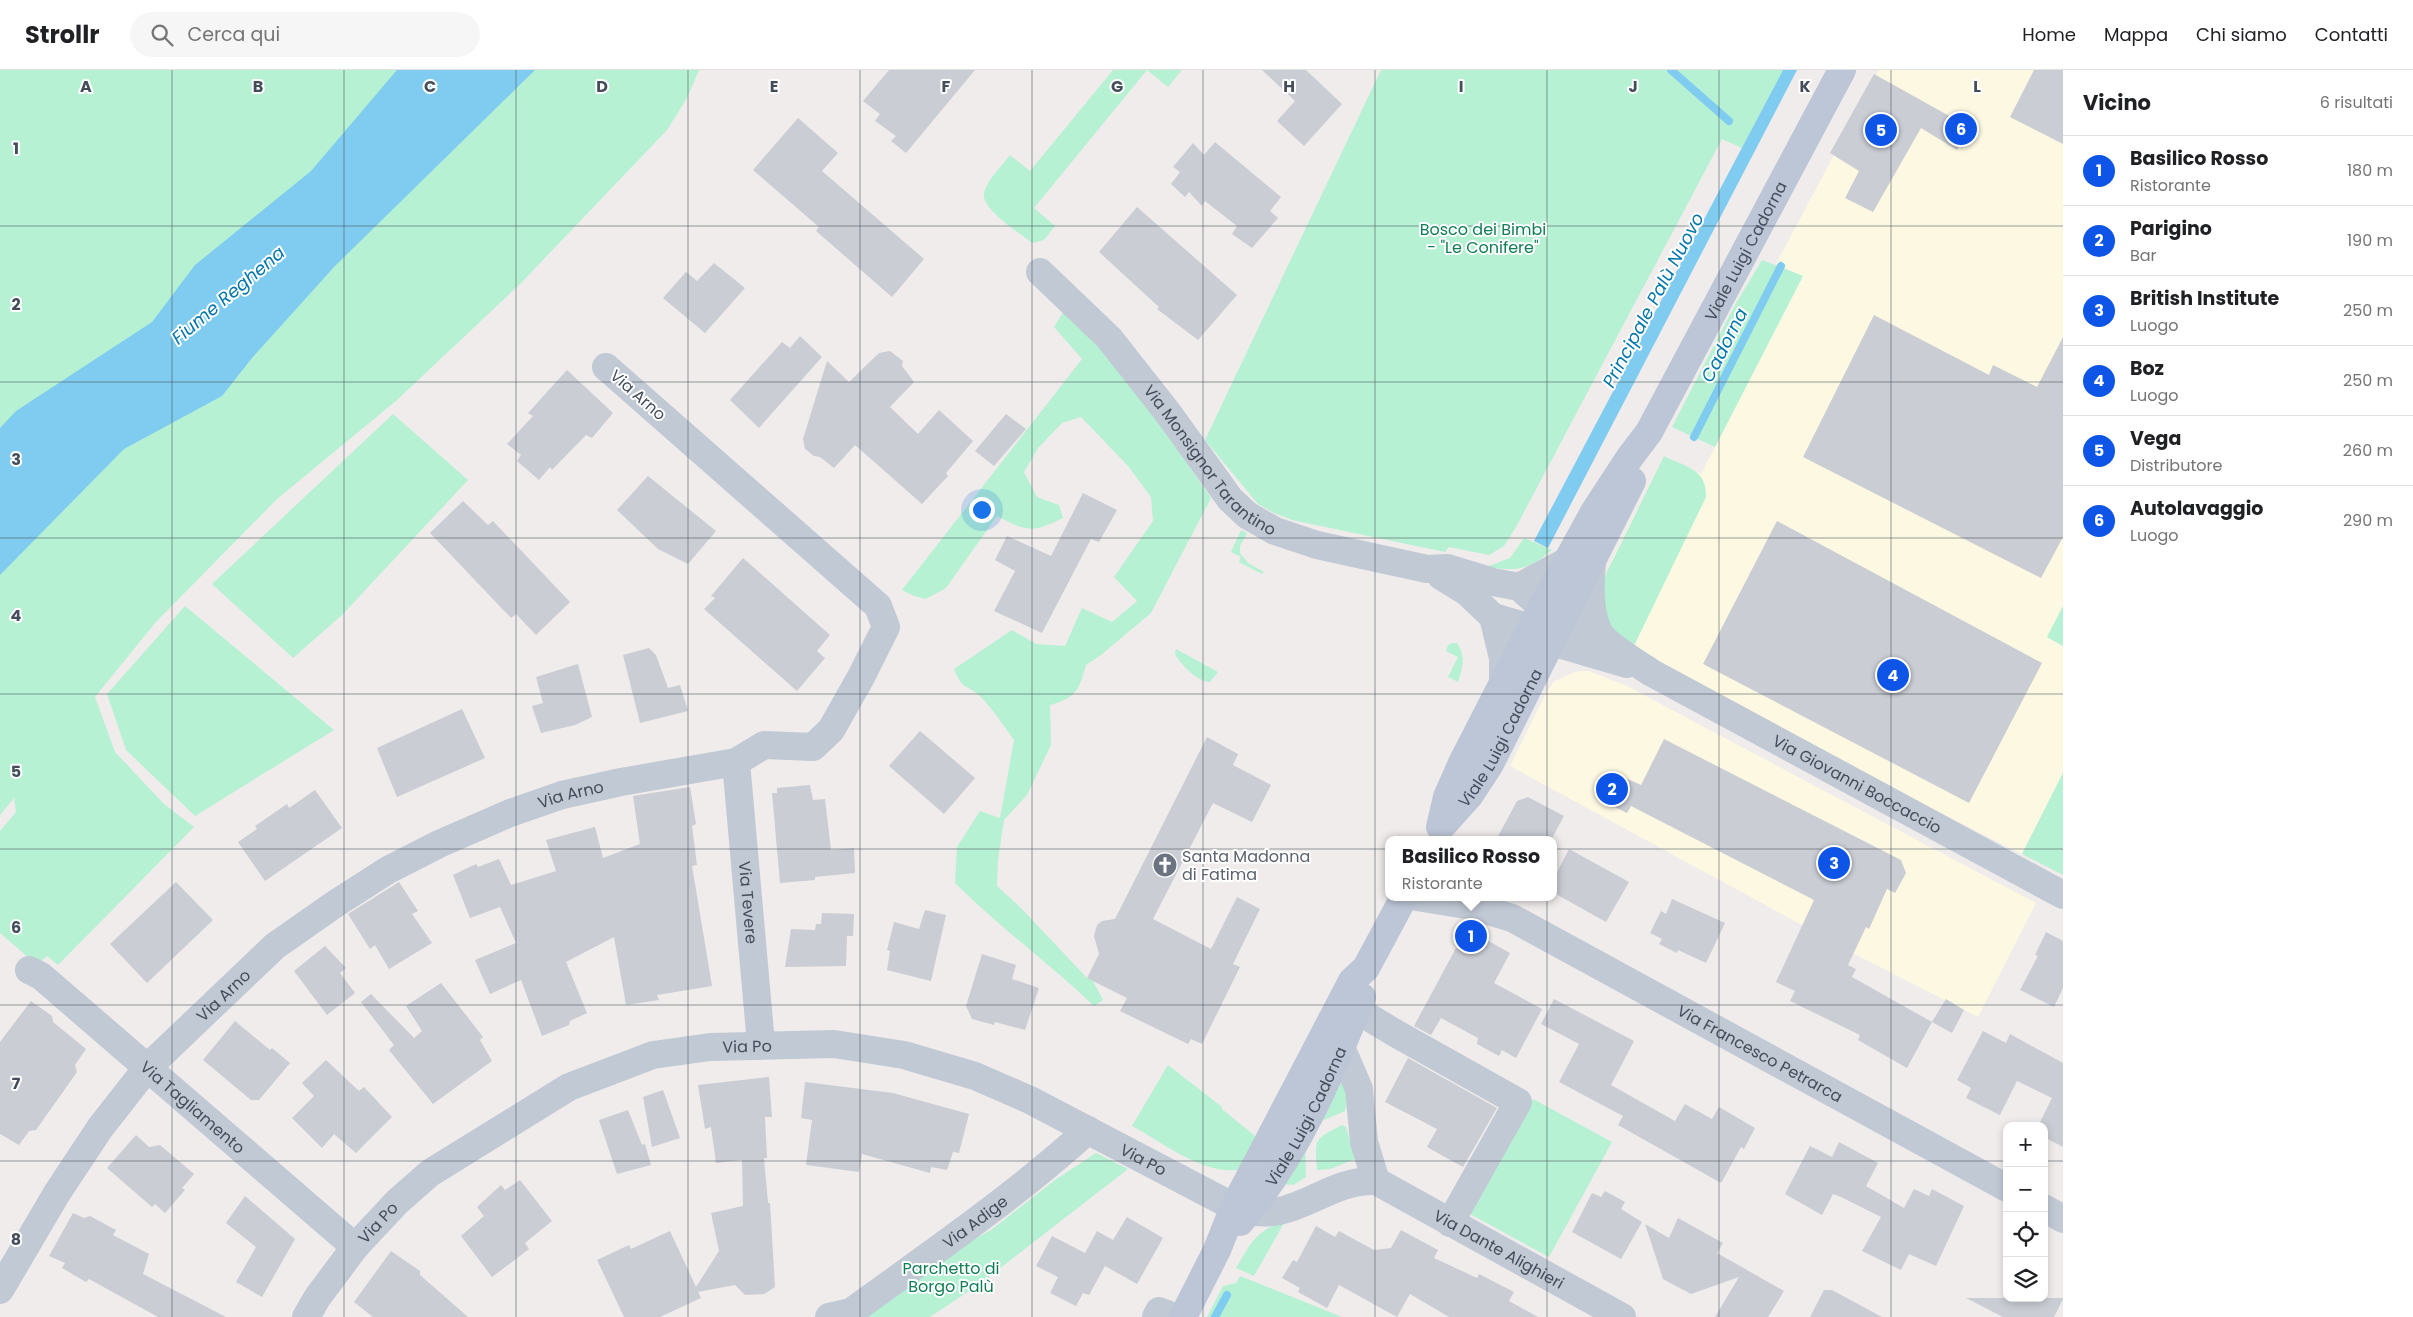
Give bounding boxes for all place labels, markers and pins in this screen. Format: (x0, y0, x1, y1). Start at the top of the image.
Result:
pin: 6 (1945, 110, 1977, 148)
pin: 5 (1865, 111, 1897, 149)
pin: 4 (1877, 656, 1909, 694)
pin: 2 (1596, 770, 1628, 808)
pin: 3 (1818, 844, 1850, 882)
place label: Santa Madonna di Fatima (1182, 845, 1310, 886)
church icon: Santa Madonna di Fatima (1152, 852, 1178, 878)
pin: 1 (1455, 917, 1487, 955)

